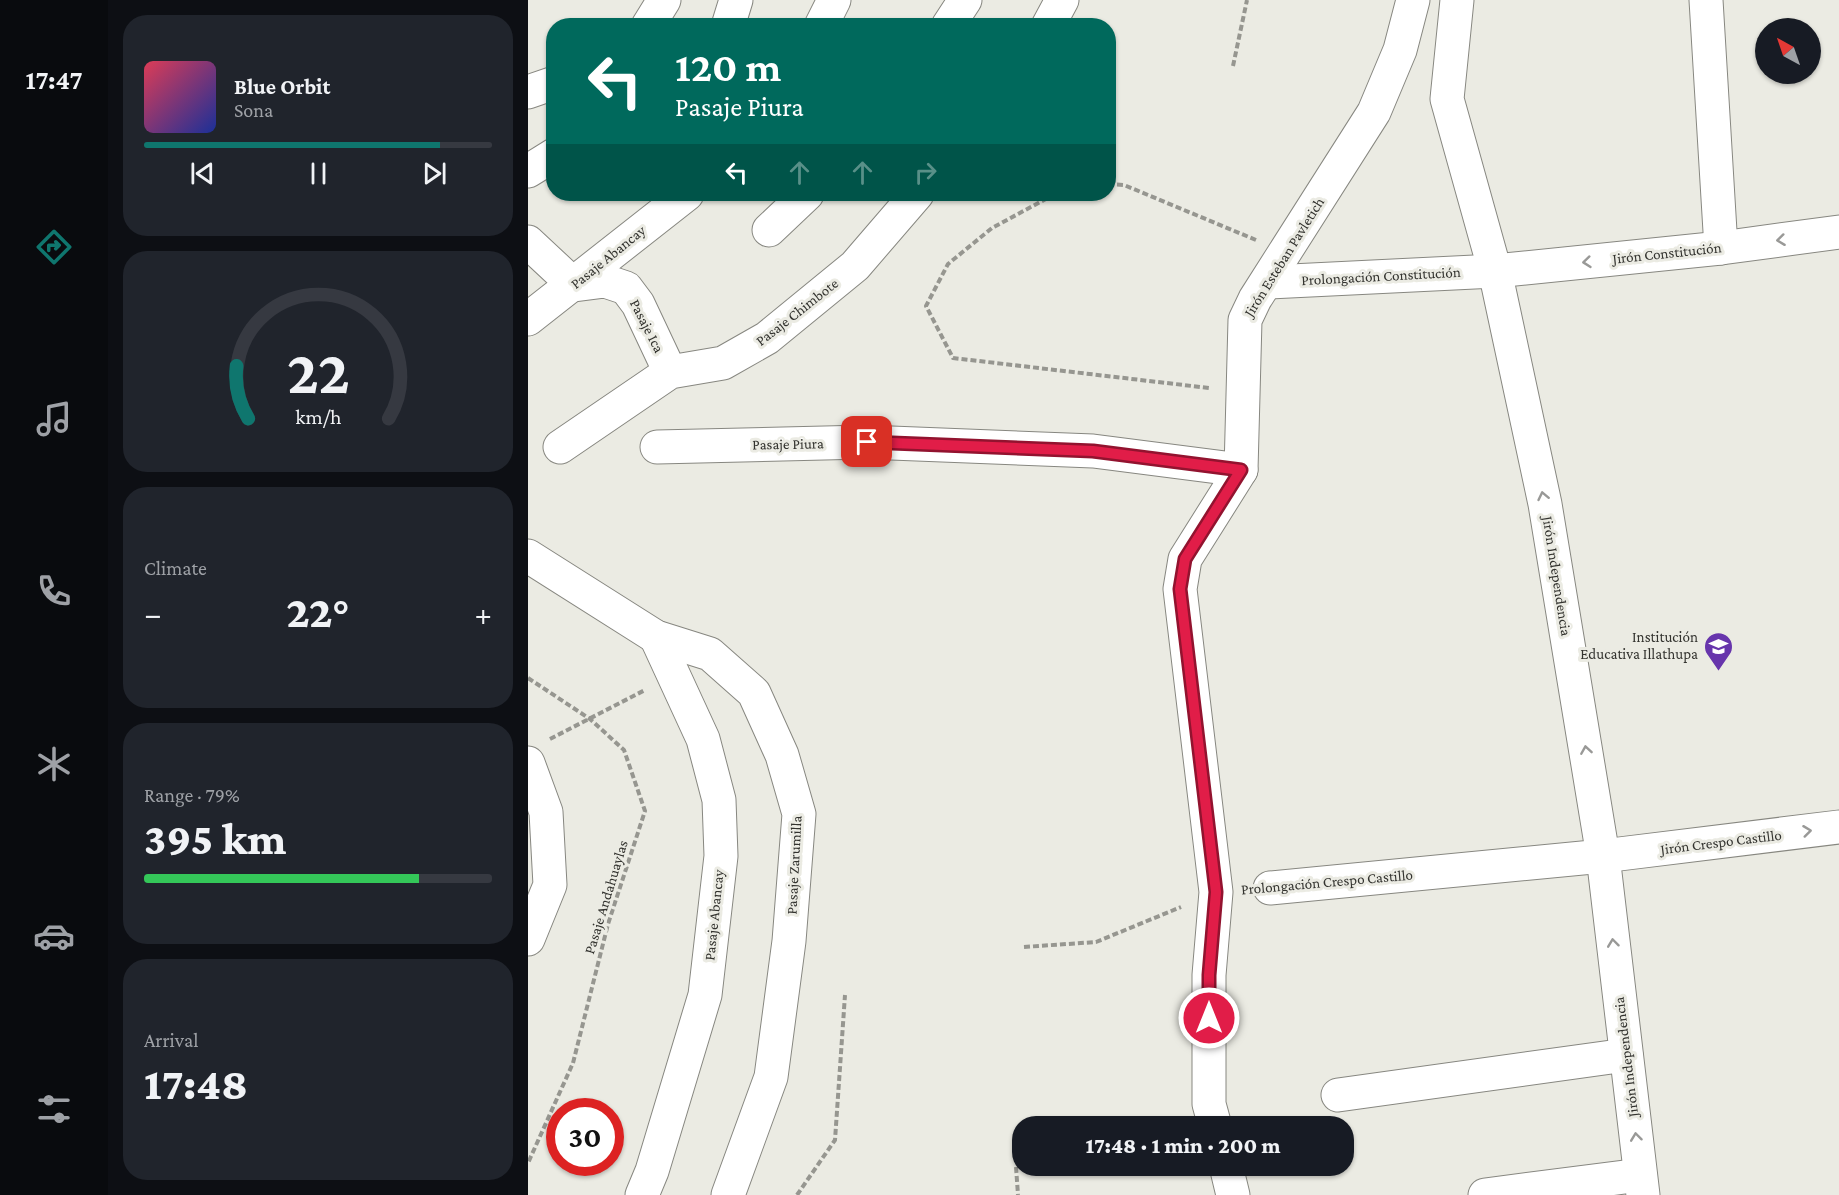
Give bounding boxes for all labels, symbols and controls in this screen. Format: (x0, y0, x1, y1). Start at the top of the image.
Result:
north arrow (1755, 18, 1821, 84)
map controls (1755, 18, 1821, 84)
icon: left (576, 42, 654, 120)
text: 120 m (675, 43, 781, 90)
text: 17:47 (25, 65, 83, 95)
text: Blue Orbit (234, 74, 330, 99)
text: Pasaje Piura (675, 92, 804, 122)
text: Sona (234, 99, 273, 121)
icon: left (720, 156, 753, 189)
icon: ahead (783, 156, 816, 189)
icon: ahead (846, 156, 879, 189)
icon: right (909, 156, 942, 189)
icon: previous (186, 157, 219, 190)
icon: pause (302, 157, 335, 190)
icon: next (418, 157, 451, 190)
street label: Jirón Esteban Pavletich (1240, 194, 1328, 322)
street label: Pasaje Abancay (567, 222, 649, 293)
icon: directions (33, 226, 75, 268)
one-way arrow (1776, 233, 1786, 246)
street label: Jirón Constitución (1610, 239, 1722, 268)
one-way arrow (1583, 255, 1592, 268)
street label: Prolongación Constitución (1301, 264, 1461, 289)
street label: Pasaje Chimbote (753, 275, 842, 350)
street label: Pasaje Ica (626, 297, 667, 356)
text: 22 (287, 337, 349, 406)
icon: music (33, 398, 75, 440)
text: km/h (295, 405, 342, 429)
pin (841, 416, 892, 467)
icon: arrive (850, 425, 883, 458)
street label: Pasaje Piura (752, 435, 824, 454)
one-way arrow (1537, 491, 1550, 501)
street label: Jirón Independencia (1538, 513, 1574, 637)
text: Climate (144, 557, 207, 579)
icon: phone (33, 570, 75, 612)
text: 22° (286, 587, 350, 637)
text: − (144, 595, 161, 632)
text: + (475, 595, 492, 632)
place label: Institución Educativa Illathupa (1580, 629, 1698, 663)
school or university icon: Institución Educativa Illathupa (1703, 630, 1735, 672)
icon: climate (33, 743, 75, 785)
one-way arrow (1580, 746, 1592, 755)
text: Range · 79% (144, 784, 240, 806)
text: 395 km (144, 814, 286, 864)
street label: Pasaje Zarumilla (783, 815, 806, 915)
one-way arrow (1802, 826, 1811, 838)
street label: Jirón Crespo Castillo (1657, 827, 1783, 859)
street label: Pasaje Andahuaylas (581, 838, 632, 956)
street label: Prolongación Crespo Castillo (1240, 867, 1414, 898)
street label: Pasaje Abancay (701, 869, 728, 961)
icon: car (33, 915, 75, 957)
one-way arrow (1607, 939, 1620, 948)
position arrow (1177, 986, 1241, 1050)
street label: Jirón Independencia (1611, 996, 1643, 1120)
text: Arrival (144, 1029, 198, 1051)
text: 17:48 (144, 1059, 248, 1109)
icon: filters (33, 1088, 75, 1130)
speed limit sign: 30 (546, 1098, 624, 1176)
one-way arrow (1630, 1132, 1643, 1142)
text: 17:48 · 1 min · 200 m (1085, 1133, 1281, 1158)

